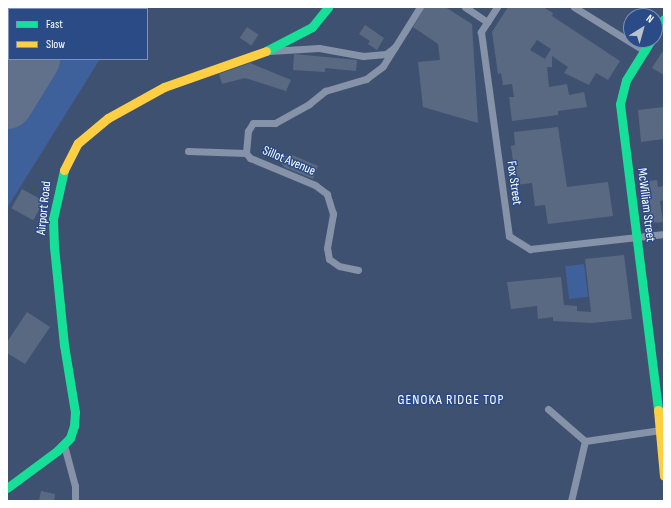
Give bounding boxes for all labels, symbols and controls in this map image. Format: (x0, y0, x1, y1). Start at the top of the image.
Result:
legend (8, 8, 148, 60)
north arrow (623, 8, 663, 48)
text: N (644, 12, 656, 26)
text: Fast (46, 17, 63, 32)
text: Slow (46, 37, 65, 52)
street label: Sillot Avenue (260, 143, 318, 179)
street label: Fox Street (503, 160, 525, 206)
street label: McWilliam Street (634, 167, 658, 243)
street label: Airport Road (33, 180, 55, 236)
district label: GENOKA RIDGE TOP (398, 392, 504, 408)

